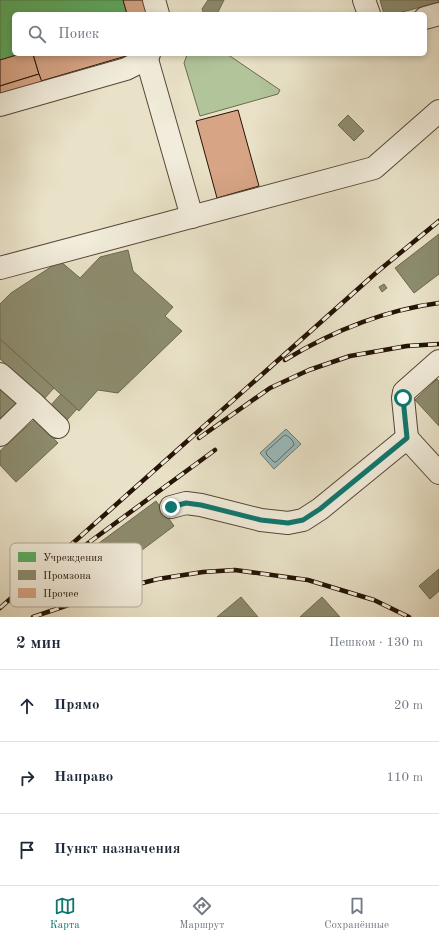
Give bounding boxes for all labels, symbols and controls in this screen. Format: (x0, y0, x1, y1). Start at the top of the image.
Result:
search box (12, 12, 427, 56)
icon: search (26, 23, 48, 45)
text: Поиск (58, 27, 99, 42)
route start (394, 389, 412, 407)
route end (162, 498, 180, 516)
legend (10, 543, 142, 607)
text: Учреждения (43, 553, 103, 564)
text: Промзона (43, 571, 91, 582)
text: Прочее (43, 589, 78, 600)
text: 2 мин (16, 635, 61, 652)
text: Пешком · 130 m (329, 636, 423, 649)
icon: ahead (16, 695, 38, 717)
text: Прямо (54, 698, 100, 713)
text: 20 m (394, 699, 423, 712)
icon: right (16, 767, 38, 789)
text: Направо (54, 770, 113, 785)
text: 110 m (386, 771, 423, 784)
icon: arrive (16, 839, 38, 861)
text: Пункт назначения (54, 842, 181, 857)
tab: Карта (50, 895, 80, 933)
tab: Маршрут (179, 895, 225, 933)
tab: Сохранённые (324, 895, 389, 933)

